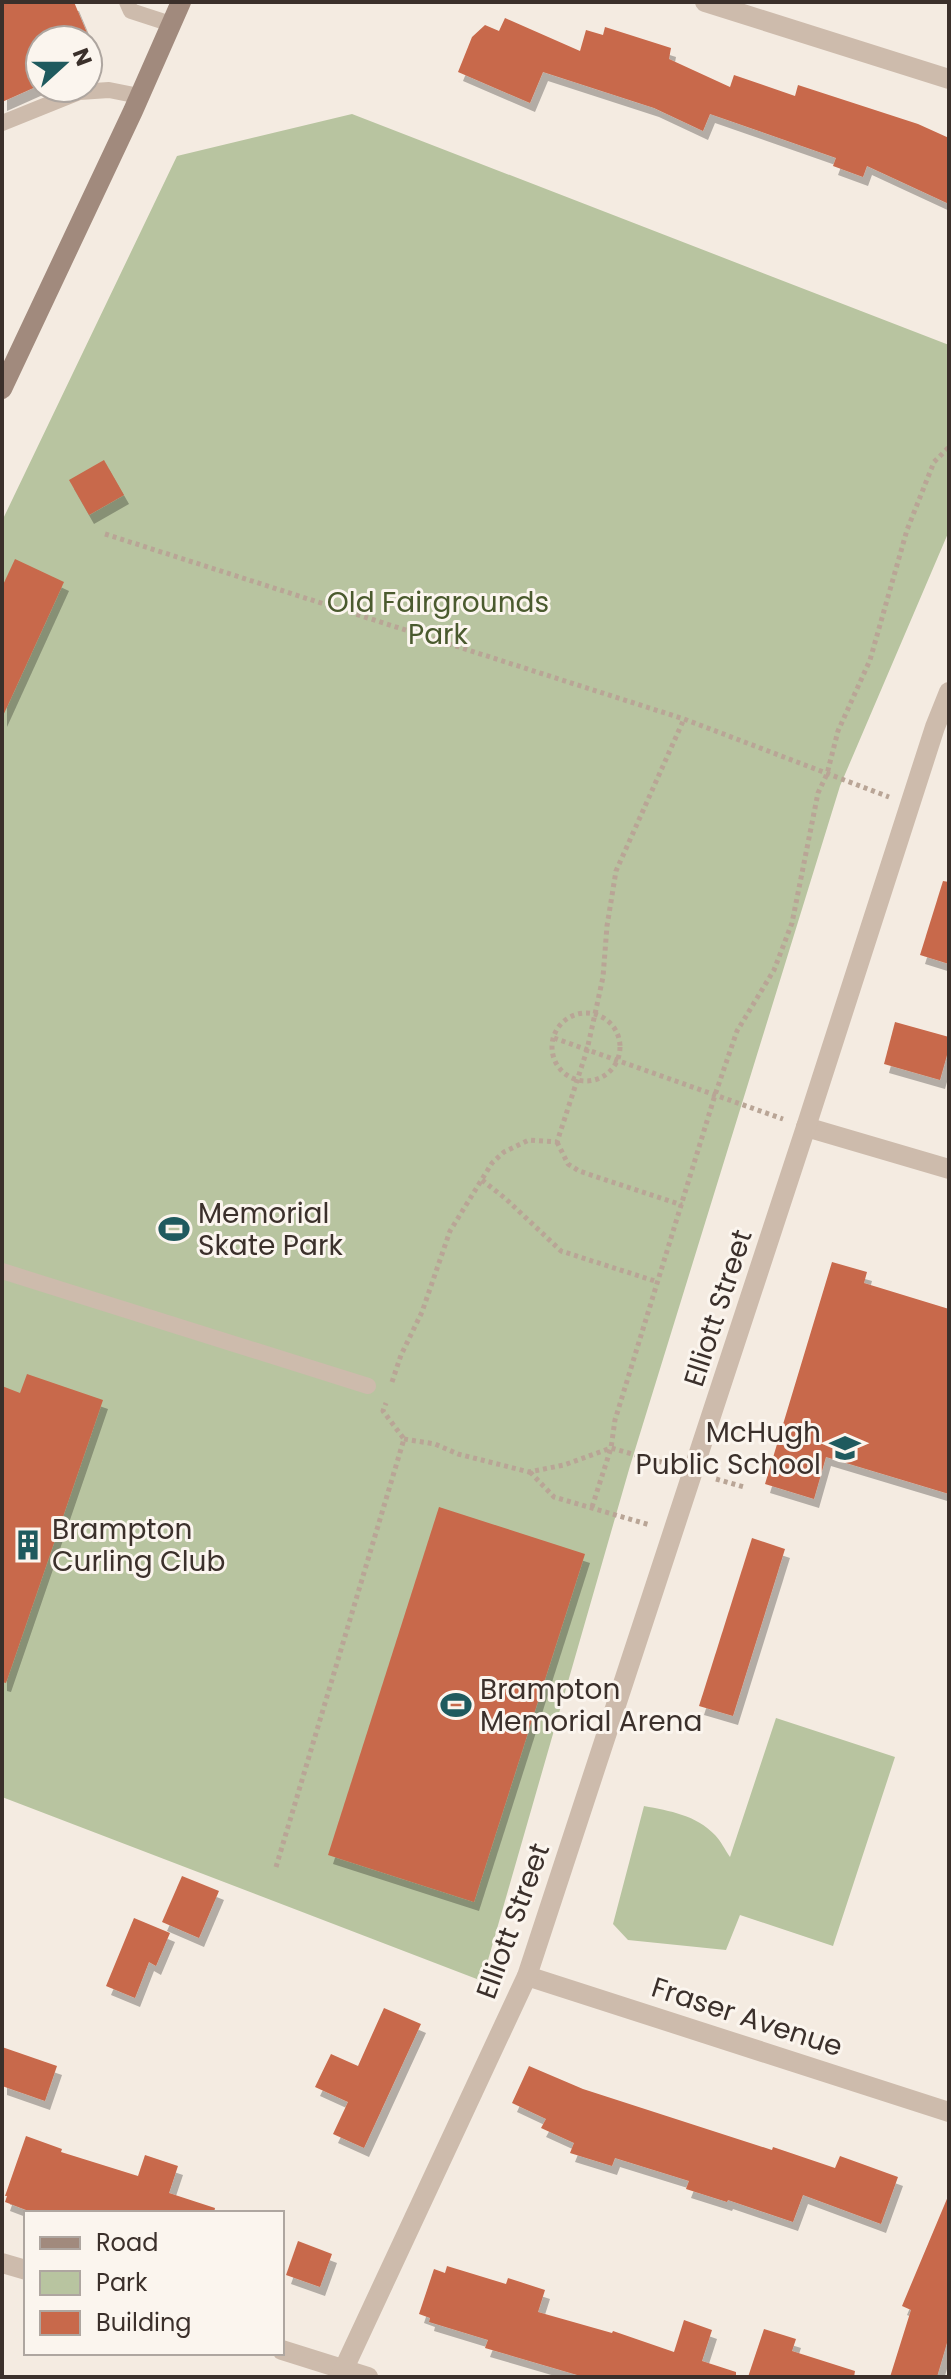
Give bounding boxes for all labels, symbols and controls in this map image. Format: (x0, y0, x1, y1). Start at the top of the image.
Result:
north arrow (24, 24, 104, 104)
text: N (65, 44, 100, 70)
park label: Old Fairgrounds Park (327, 583, 549, 654)
place label: Memorial Skate Park (198, 1194, 343, 1265)
sports icon: Memorial Skate Park (157, 1212, 191, 1246)
street label: Elliott Street (674, 1225, 762, 1391)
place label: McHugh Public School (636, 1413, 821, 1484)
school or university icon: McHugh Public School (828, 1431, 862, 1465)
place label: Brampton Curling Club (52, 1510, 225, 1581)
building icon: Brampton Curling Club (11, 1528, 45, 1562)
place label: Brampton Memorial Arena (480, 1670, 702, 1741)
sports icon: Brampton Memorial Arena (439, 1688, 473, 1722)
street label: Elliott Street (467, 1838, 559, 2004)
street label: Fraser Avenue (647, 1968, 847, 2066)
legend (24, 2211, 284, 2355)
text: Road (96, 2226, 158, 2259)
text: Park (96, 2266, 148, 2299)
text: Building (96, 2306, 192, 2339)

